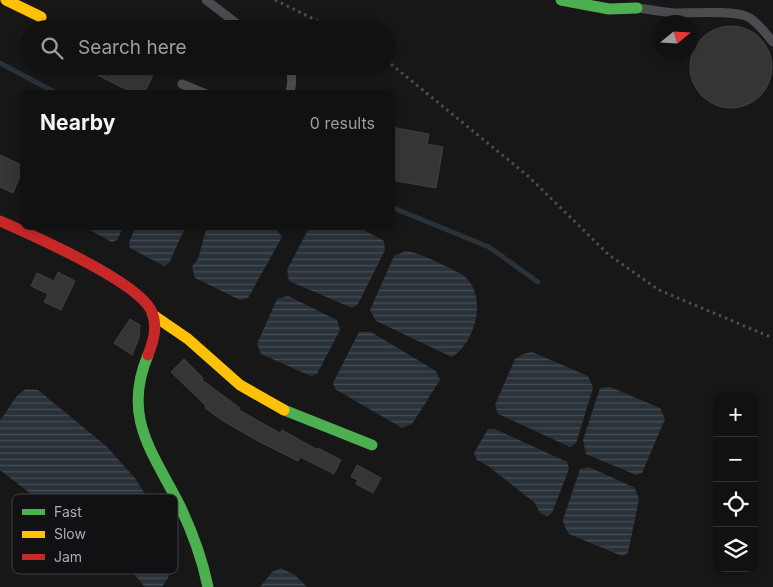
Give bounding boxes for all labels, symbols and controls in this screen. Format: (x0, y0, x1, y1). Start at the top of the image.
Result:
north arrow (653, 15, 698, 60)
search box (20, 20, 395, 75)
icon: search (38, 34, 66, 62)
text: Search here (78, 36, 187, 59)
text: Nearby (40, 110, 115, 135)
text: 0 results (310, 113, 375, 133)
map controls (713, 392, 758, 572)
button: + (713, 392, 758, 437)
button: − (713, 437, 758, 482)
button: locate (713, 482, 758, 527)
legend (12, 494, 178, 574)
text: Fast (54, 503, 82, 520)
text: Slow (54, 525, 86, 542)
button: layers (713, 527, 758, 572)
text: Jam (54, 548, 82, 565)

